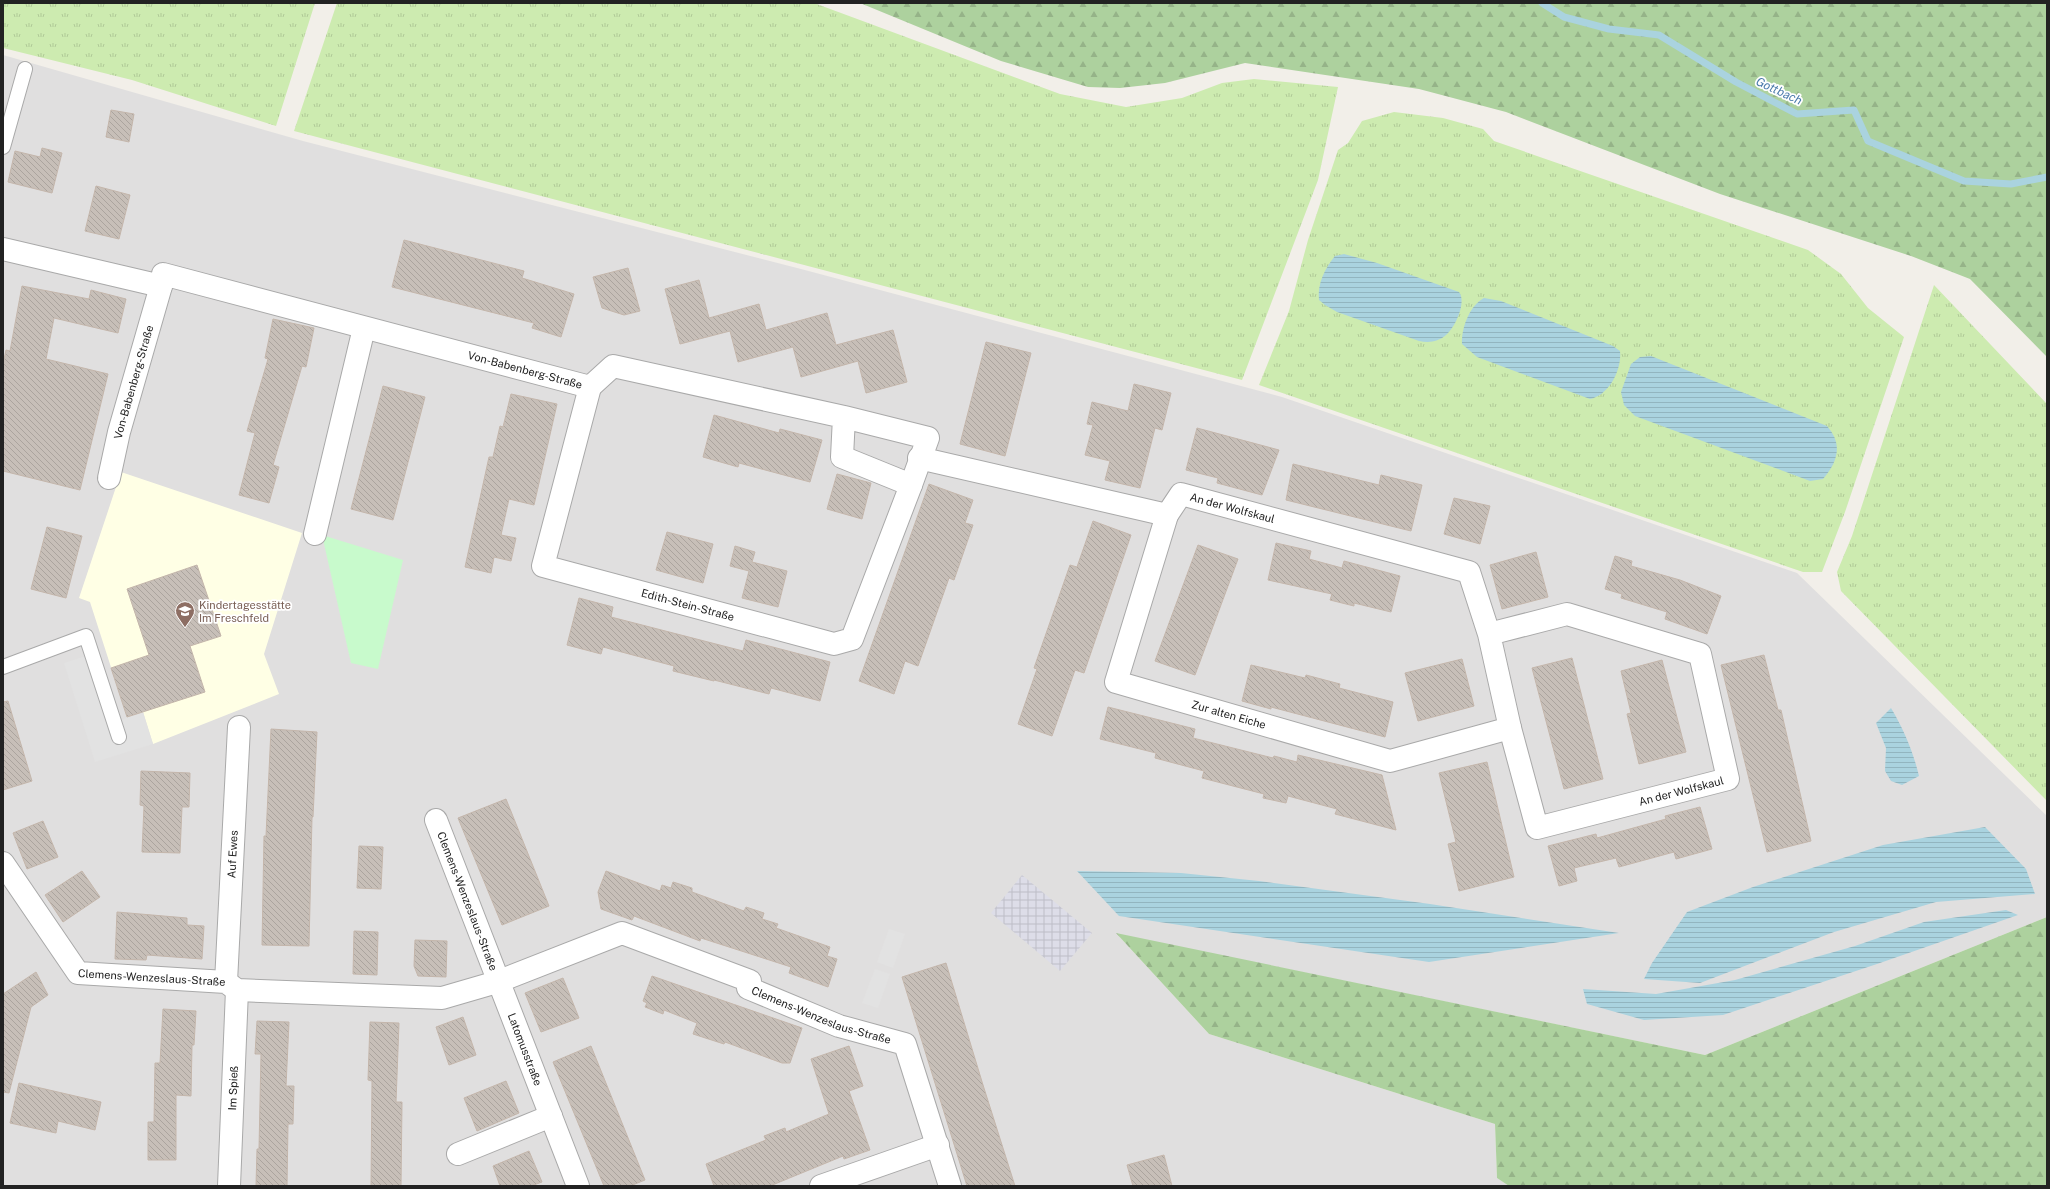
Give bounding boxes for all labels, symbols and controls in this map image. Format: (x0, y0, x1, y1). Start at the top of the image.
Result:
water label: Gottbach (1754, 74, 1805, 108)
street label: Von-Babenberg-Straße (112, 324, 155, 440)
street label: Von-Babenberg-Straße (467, 349, 584, 391)
street label: An der Wolfskaul (1189, 491, 1276, 525)
street label: Edith-Stein-Straße (640, 587, 736, 623)
place label: Kindertagesstätte Im Freschfeld (199, 599, 291, 624)
school or university icon: Kindertagesstätte Im Freschfeld (174, 600, 196, 628)
street label: Zur alten Eiche (1190, 698, 1267, 731)
street label: An der Wolfskaul (1637, 774, 1725, 808)
street label: Auf Ewes (225, 829, 240, 878)
street label: Clemens-Wenzeslaus-Straße (435, 830, 500, 972)
street label: Clemens-Wenzeslaus-Straße (78, 967, 226, 988)
street label: Clemens-Wenzeslaus-Straße (750, 984, 892, 1046)
street label: Latomusstraße (506, 1011, 544, 1087)
street label: Im Spieß (226, 1065, 240, 1111)

